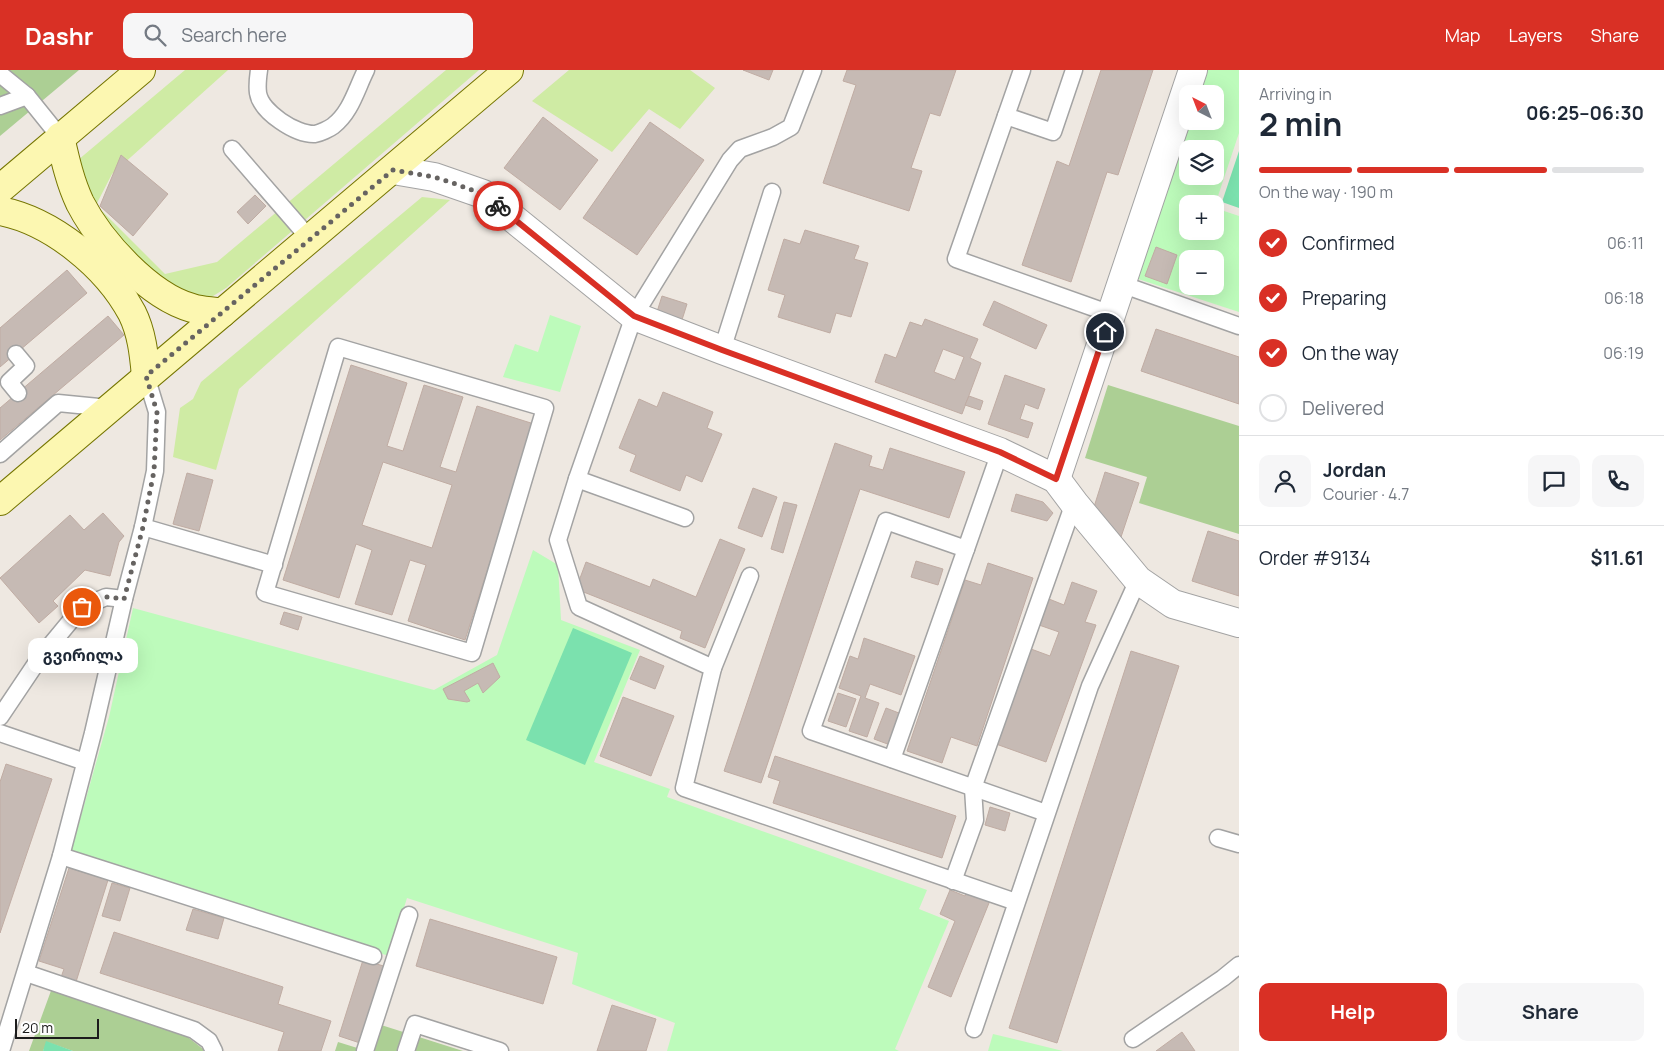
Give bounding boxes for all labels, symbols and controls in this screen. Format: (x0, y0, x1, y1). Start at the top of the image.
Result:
search box (123, 13, 473, 58)
text: Dashr (25, 19, 93, 52)
icon: search (141, 21, 169, 49)
text: Search here (181, 22, 287, 48)
text: Map (1445, 23, 1480, 47)
text: Layers (1508, 23, 1562, 47)
text: Share (1590, 23, 1639, 47)
text: Arriving in (1259, 83, 1332, 105)
north arrow (1179, 85, 1224, 130)
map controls (1179, 85, 1224, 295)
text: 06:25–06:30 (1526, 100, 1644, 126)
text: 2 min (1259, 102, 1342, 146)
button: layers (1179, 140, 1224, 185)
courier (473, 181, 523, 231)
text: On the way · 190 m (1259, 181, 1393, 203)
icon: bike (484, 192, 512, 220)
button: + (1179, 195, 1224, 240)
icon: check (1259, 229, 1287, 257)
text: Confirmed (1302, 230, 1395, 256)
text: 06:11 (1607, 232, 1644, 254)
button: − (1179, 250, 1224, 295)
icon: check (1259, 284, 1287, 312)
text: Preparing (1302, 285, 1387, 311)
text: 06:18 (1604, 287, 1644, 309)
pin (1084, 311, 1126, 353)
icon: home (1091, 318, 1119, 346)
icon: check (1259, 339, 1287, 367)
text: On the way (1302, 340, 1399, 366)
text: 06:19 (1603, 342, 1644, 364)
text: Delivered (1302, 395, 1384, 421)
button: person (1259, 455, 1311, 507)
button: chat (1528, 455, 1580, 507)
button: phone (1592, 455, 1644, 507)
text: Jordan (1323, 457, 1386, 483)
text: Courier · 4.7 (1323, 483, 1409, 505)
text: Order #9134 (1259, 545, 1371, 571)
text: $11.61 (1591, 545, 1644, 571)
pin (61, 586, 103, 628)
icon: bag (68, 593, 96, 621)
callout: გვირილა (27, 637, 137, 672)
text: გვირილა (43, 644, 123, 666)
button: Help (1259, 983, 1447, 1041)
button: Share (1457, 983, 1644, 1041)
scale bar (15, 1016, 99, 1039)
text: 20 m (22, 1018, 53, 1037)

